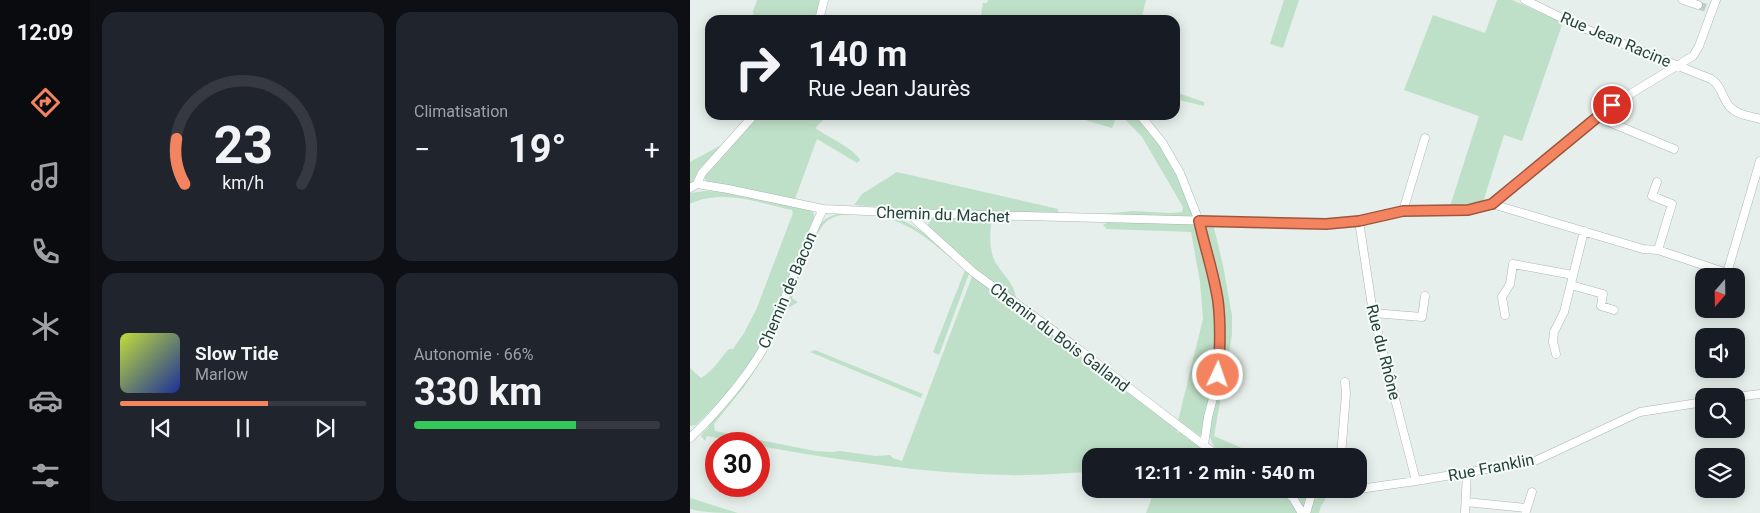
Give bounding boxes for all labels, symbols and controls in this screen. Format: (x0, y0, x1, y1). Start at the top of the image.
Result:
street label: Rue Jean Racine (1558, 8, 1674, 71)
text: 12:09 (17, 20, 73, 45)
text: 140 m (808, 34, 907, 75)
icon: right (725, 35, 790, 100)
text: Rue Jean Jaurès (808, 76, 971, 101)
pin (1591, 84, 1633, 126)
icon: directions (28, 85, 63, 120)
icon: arrive (1598, 91, 1626, 119)
text: Climatisation (414, 102, 508, 121)
text: 23 (213, 115, 273, 176)
text: 19° (508, 127, 566, 171)
text: − (414, 133, 430, 166)
text: + (644, 133, 660, 166)
icon: music (28, 159, 63, 194)
text: km/h (222, 172, 264, 193)
street label: Chemin du Machet (876, 203, 1010, 226)
street label: Chemin de Bacon (754, 229, 821, 351)
icon: phone (28, 234, 63, 269)
north arrow (1695, 268, 1745, 318)
map controls (1695, 268, 1745, 498)
street label: Chemin du Bois Galland (986, 279, 1133, 396)
street label: Rue du Rhône (1362, 302, 1405, 402)
icon: climate (28, 309, 63, 344)
button: sound (1695, 328, 1745, 378)
text: Slow Tide (195, 342, 278, 365)
text: Autonomie · 66% (414, 345, 534, 364)
position arrow (1191, 348, 1243, 400)
text: Marlow (195, 365, 248, 384)
text: 330 km (414, 370, 542, 414)
icon: car (28, 383, 63, 418)
button: search (1695, 388, 1745, 438)
icon: previous (147, 414, 175, 442)
icon: pause (229, 414, 257, 442)
icon: next (311, 414, 339, 442)
speed limit sign: 30 (705, 432, 770, 497)
button: layers (1695, 448, 1745, 498)
street label: Rue Franklin (1447, 450, 1536, 485)
icon: filters (28, 458, 63, 493)
text: 12:11 · 2 min · 540 m (1134, 461, 1315, 484)

